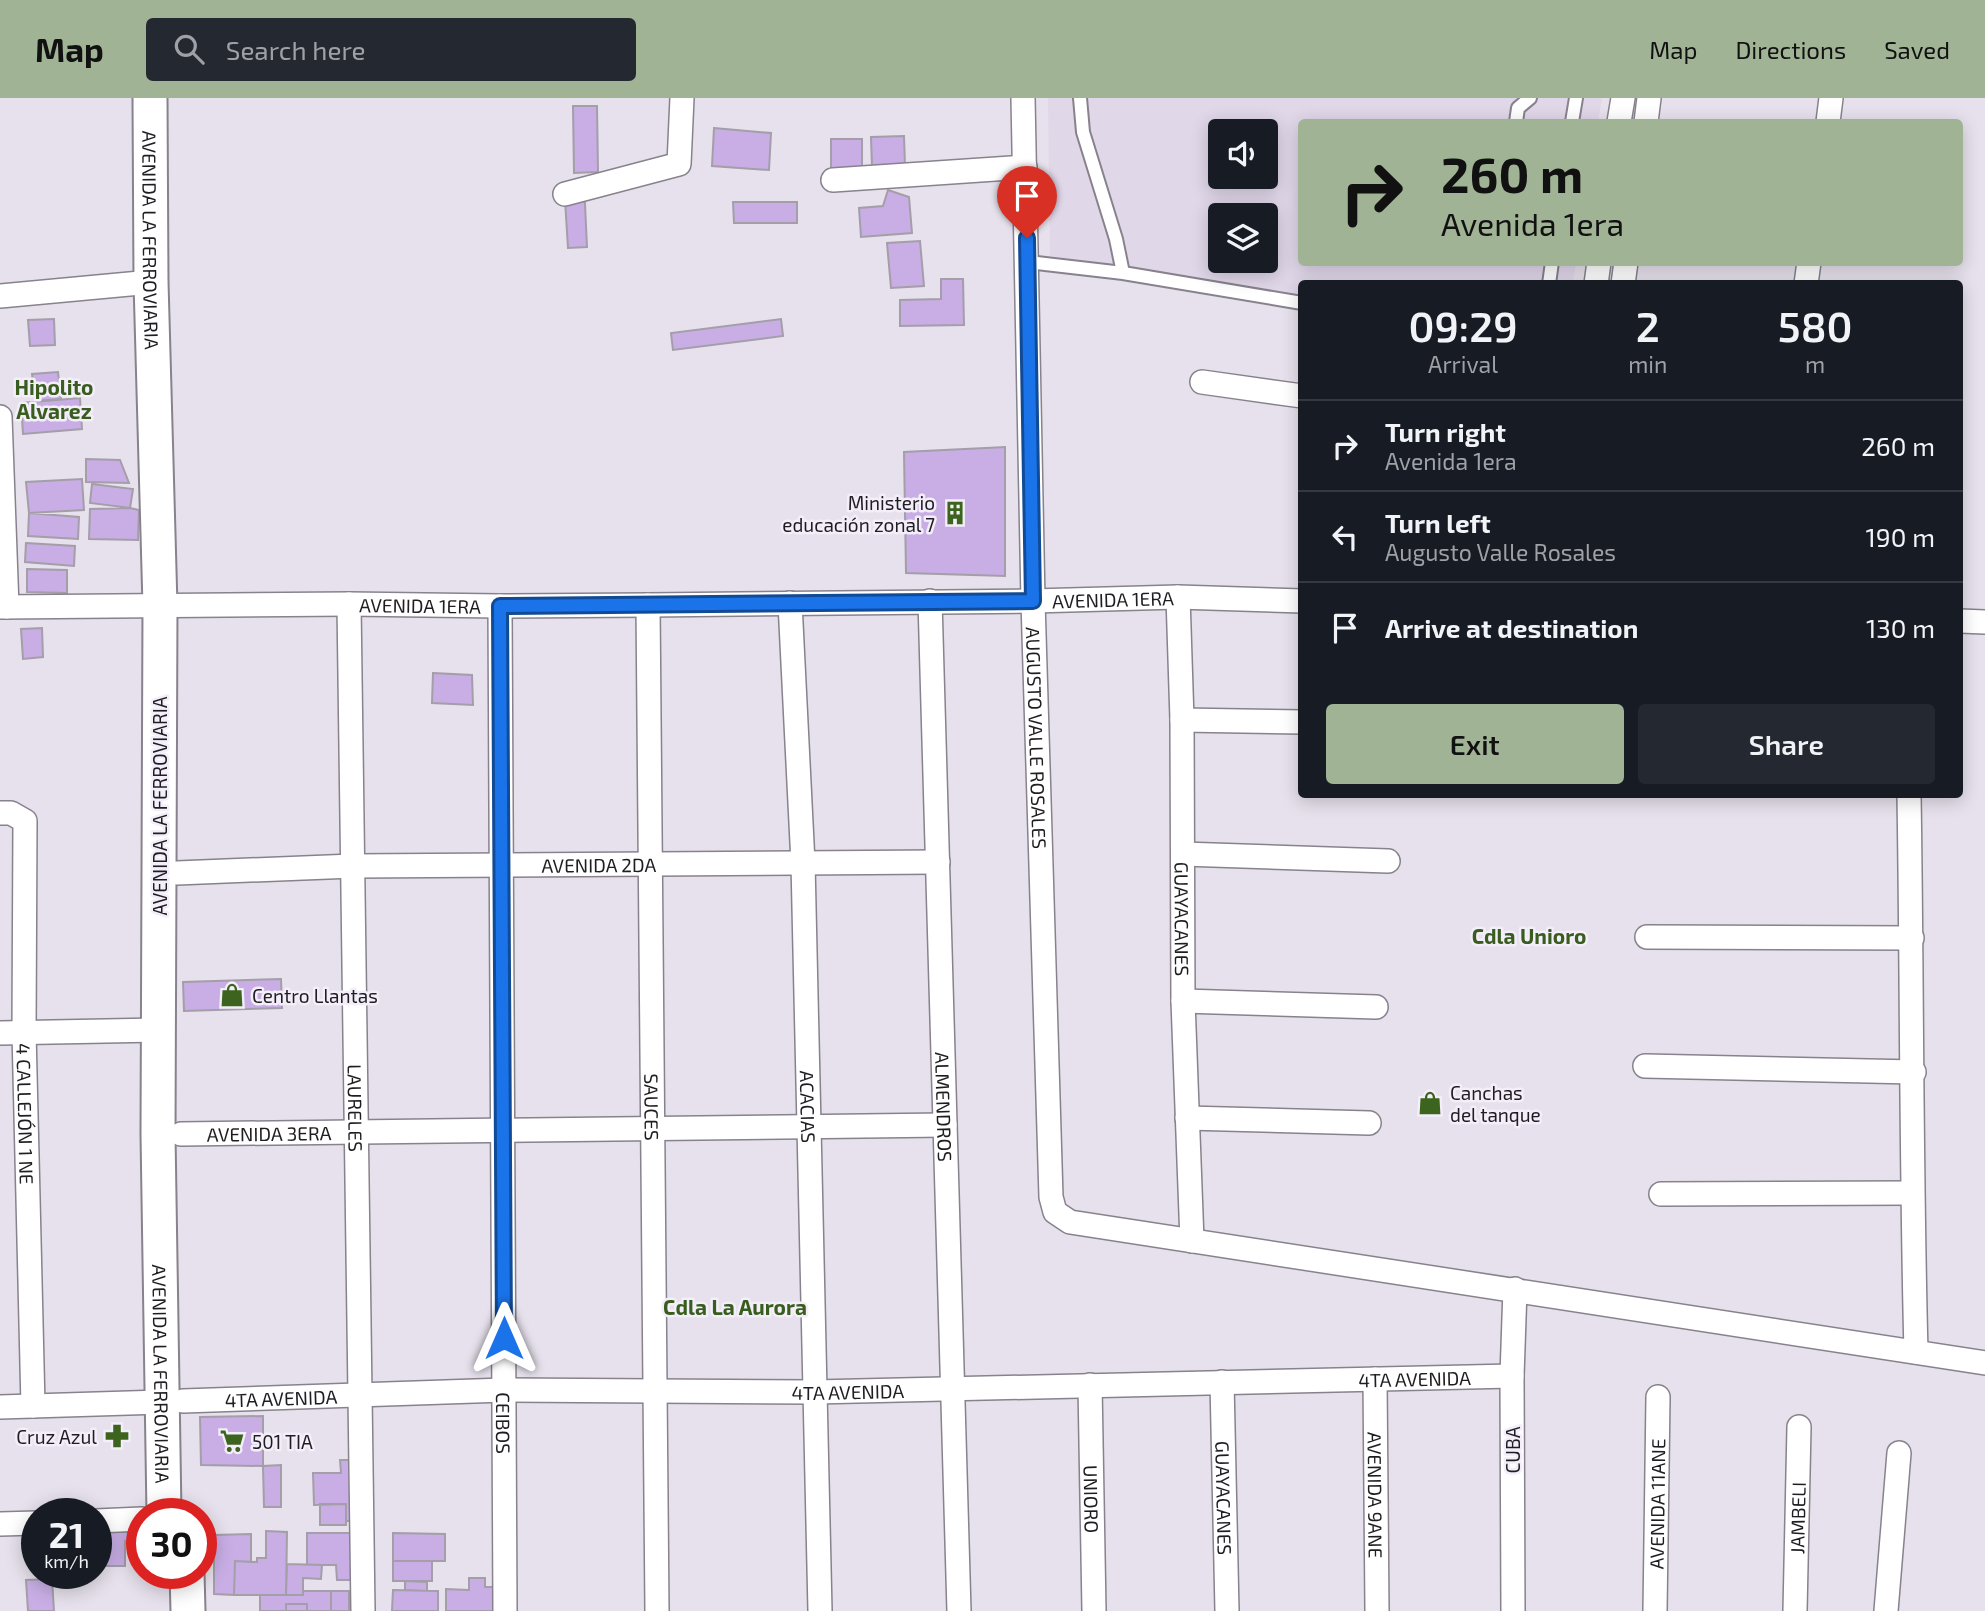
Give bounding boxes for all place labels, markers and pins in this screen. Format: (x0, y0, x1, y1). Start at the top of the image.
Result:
pin (997, 166, 1057, 238)
place label: Ministerio educación zonal 7 (782, 491, 935, 536)
building icon: Ministerio educación zonal 7 (941, 499, 969, 527)
shop icon: Centro Llantas (218, 981, 246, 1009)
place label: Centro Llantas (252, 984, 378, 1007)
place label: Canchas del tanque (1450, 1081, 1541, 1126)
shop icon: Canchas del tanque (1416, 1089, 1444, 1117)
pharmacy icon: Cruz Azul (103, 1422, 131, 1450)
place label: Cruz Azul (16, 1425, 97, 1448)
supermarket icon: 501 TIA (218, 1427, 246, 1455)
place label: 501 TIA (252, 1430, 313, 1453)

